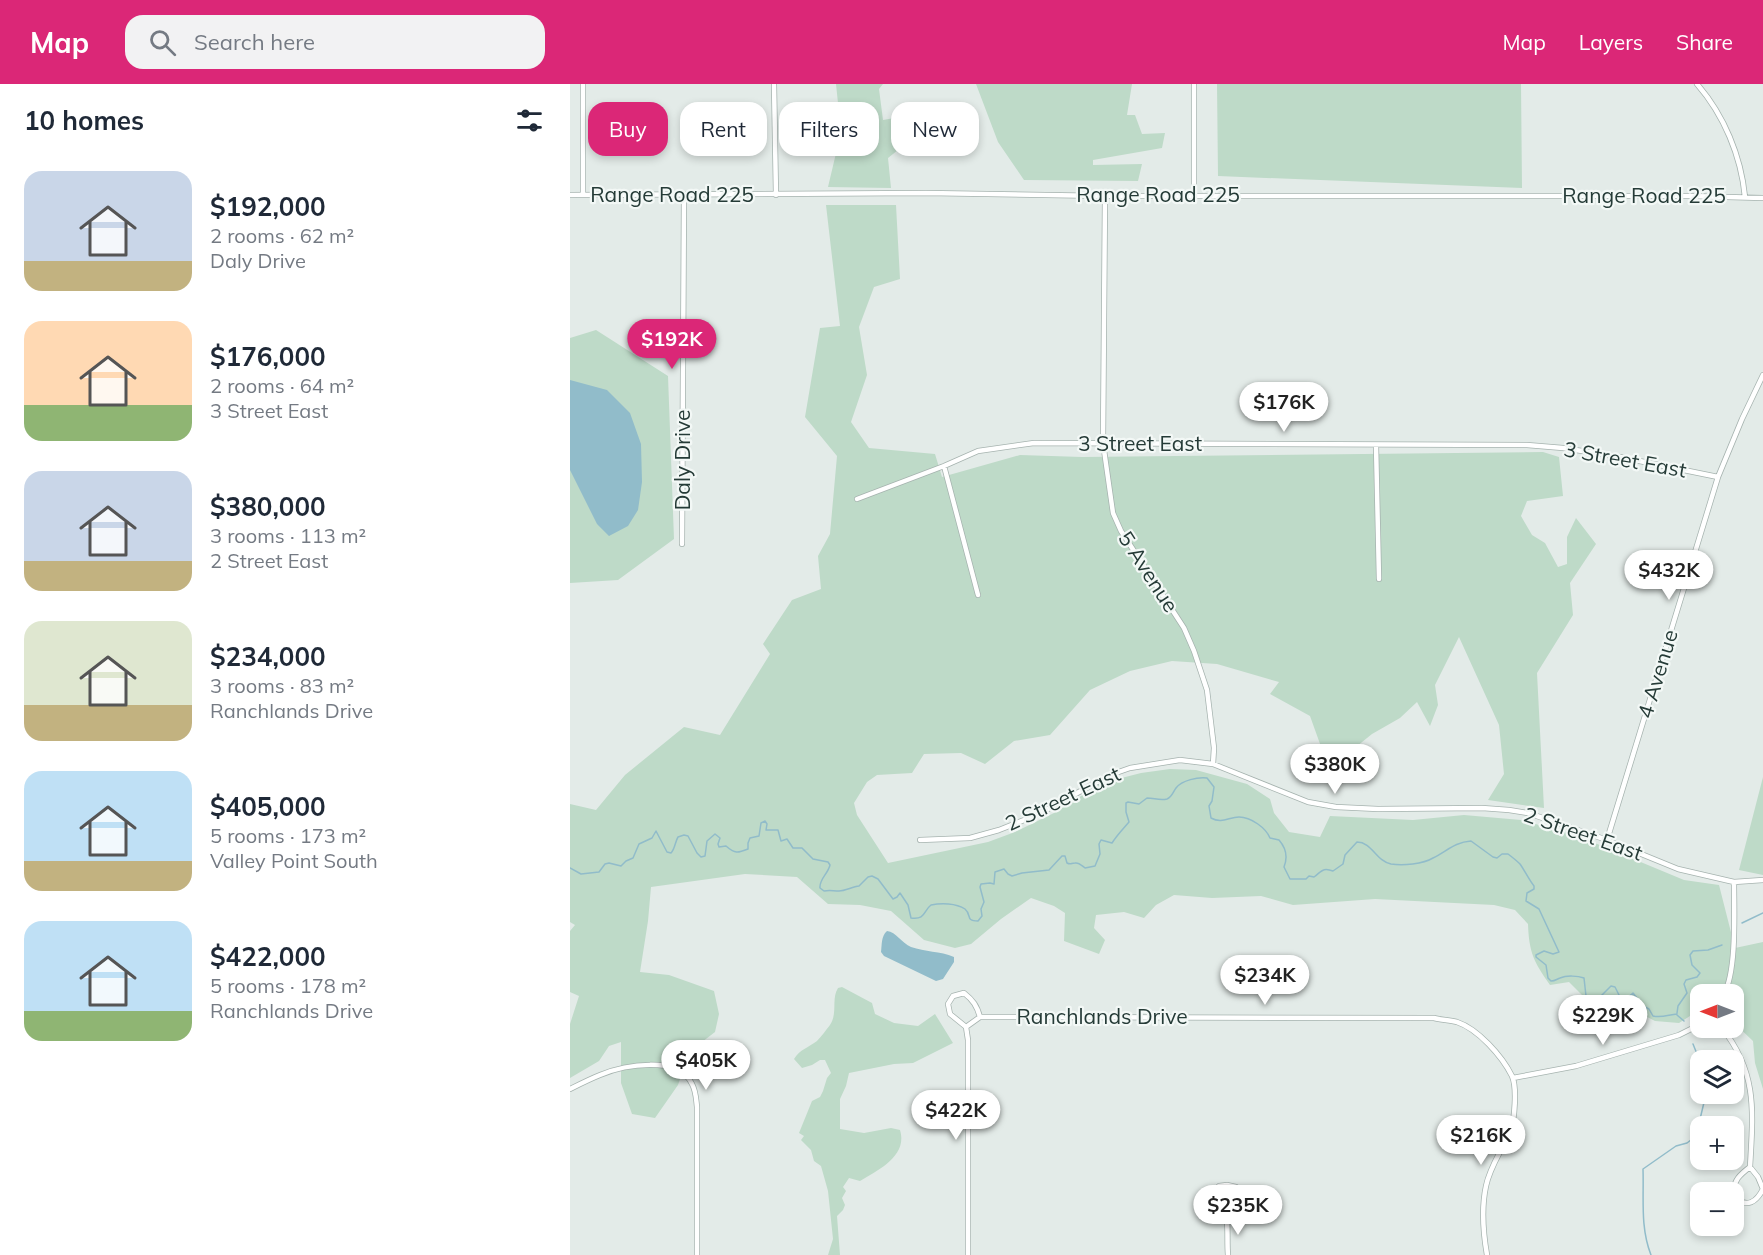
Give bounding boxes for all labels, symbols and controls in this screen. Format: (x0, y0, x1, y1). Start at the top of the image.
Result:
search box (125, 15, 545, 69)
text: Map (30, 25, 89, 60)
icon: search (146, 26, 179, 59)
text: Search here (194, 28, 315, 56)
text: Map (1503, 29, 1546, 55)
text: Layers (1579, 29, 1643, 55)
text: Share (1676, 29, 1733, 55)
chip: Buy (588, 102, 668, 156)
chip: Rent (680, 102, 767, 156)
chip: Filters (779, 102, 879, 156)
chip: New (891, 102, 979, 156)
text: 10 homes (24, 104, 144, 137)
icon: filters (513, 104, 546, 137)
street label: Range Road 225 (590, 181, 754, 207)
street label: Range Road 225 (1076, 181, 1240, 207)
street label: Range Road 225 (1562, 182, 1726, 208)
text: $192,000 (210, 190, 326, 223)
icon: home (72, 195, 144, 267)
text: 2 rooms · 62 m² (210, 223, 354, 248)
text: Daly Drive (210, 248, 306, 273)
pin: $192K (630, 319, 714, 370)
text: $192K (641, 326, 703, 351)
text: $176,000 (210, 340, 326, 373)
icon: home (72, 345, 144, 417)
text: 2 rooms · 64 m² (210, 373, 354, 398)
pin: $176K (1242, 382, 1326, 433)
text: $176K (1253, 389, 1315, 414)
text: 3 Street East (210, 398, 328, 423)
street label: Daly Drive (669, 410, 695, 510)
street label: 3 Street East (1078, 430, 1202, 456)
street label: 3 Street East (1562, 435, 1689, 483)
text: $380,000 (210, 490, 326, 523)
icon: home (72, 495, 144, 567)
text: 3 rooms · 113 m² (210, 523, 366, 548)
street label: 5 Avenue (1113, 526, 1185, 617)
text: 2 Street East (210, 548, 328, 573)
pin: $432K (1627, 550, 1711, 601)
text: $432K (1638, 557, 1700, 582)
street label: 4 Avenue (1631, 626, 1683, 721)
text: $234,000 (210, 640, 326, 673)
icon: home (72, 645, 144, 717)
text: 3 rooms · 83 m² (210, 673, 354, 698)
text: Ranchlands Drive (210, 698, 373, 723)
pin: $380K (1293, 744, 1377, 795)
text: $380K (1304, 751, 1366, 776)
street label: 2 Street East (1001, 760, 1124, 836)
text: $405,000 (210, 790, 326, 823)
icon: home (72, 795, 144, 867)
street label: 2 Street East (1520, 801, 1646, 866)
text: 5 rooms · 173 m² (210, 823, 366, 848)
text: Valley Point South (210, 848, 378, 873)
text: $422,000 (210, 940, 326, 973)
icon: home (72, 945, 144, 1017)
pin: $234K (1223, 955, 1307, 1006)
text: $234K (1234, 962, 1296, 987)
text: 5 rooms · 178 m² (210, 973, 366, 998)
north arrow (1690, 984, 1744, 1038)
map controls (1690, 984, 1744, 1236)
pin: $229K (1561, 995, 1645, 1046)
text: Ranchlands Drive (210, 998, 373, 1023)
text: $229K (1572, 1002, 1634, 1027)
street label: Ranchlands Drive (1016, 1003, 1188, 1029)
pin: $405K (664, 1040, 748, 1091)
text: $405K (675, 1047, 737, 1072)
button: layers (1690, 1050, 1744, 1104)
pin: $422K (914, 1090, 998, 1141)
text: $422K (925, 1097, 987, 1122)
pin: $216K (1439, 1115, 1523, 1166)
button: + (1690, 1116, 1744, 1170)
text: $216K (1450, 1122, 1512, 1147)
button: − (1690, 1182, 1744, 1236)
pin: $235K (1196, 1185, 1280, 1236)
text: $235K (1207, 1192, 1269, 1217)

